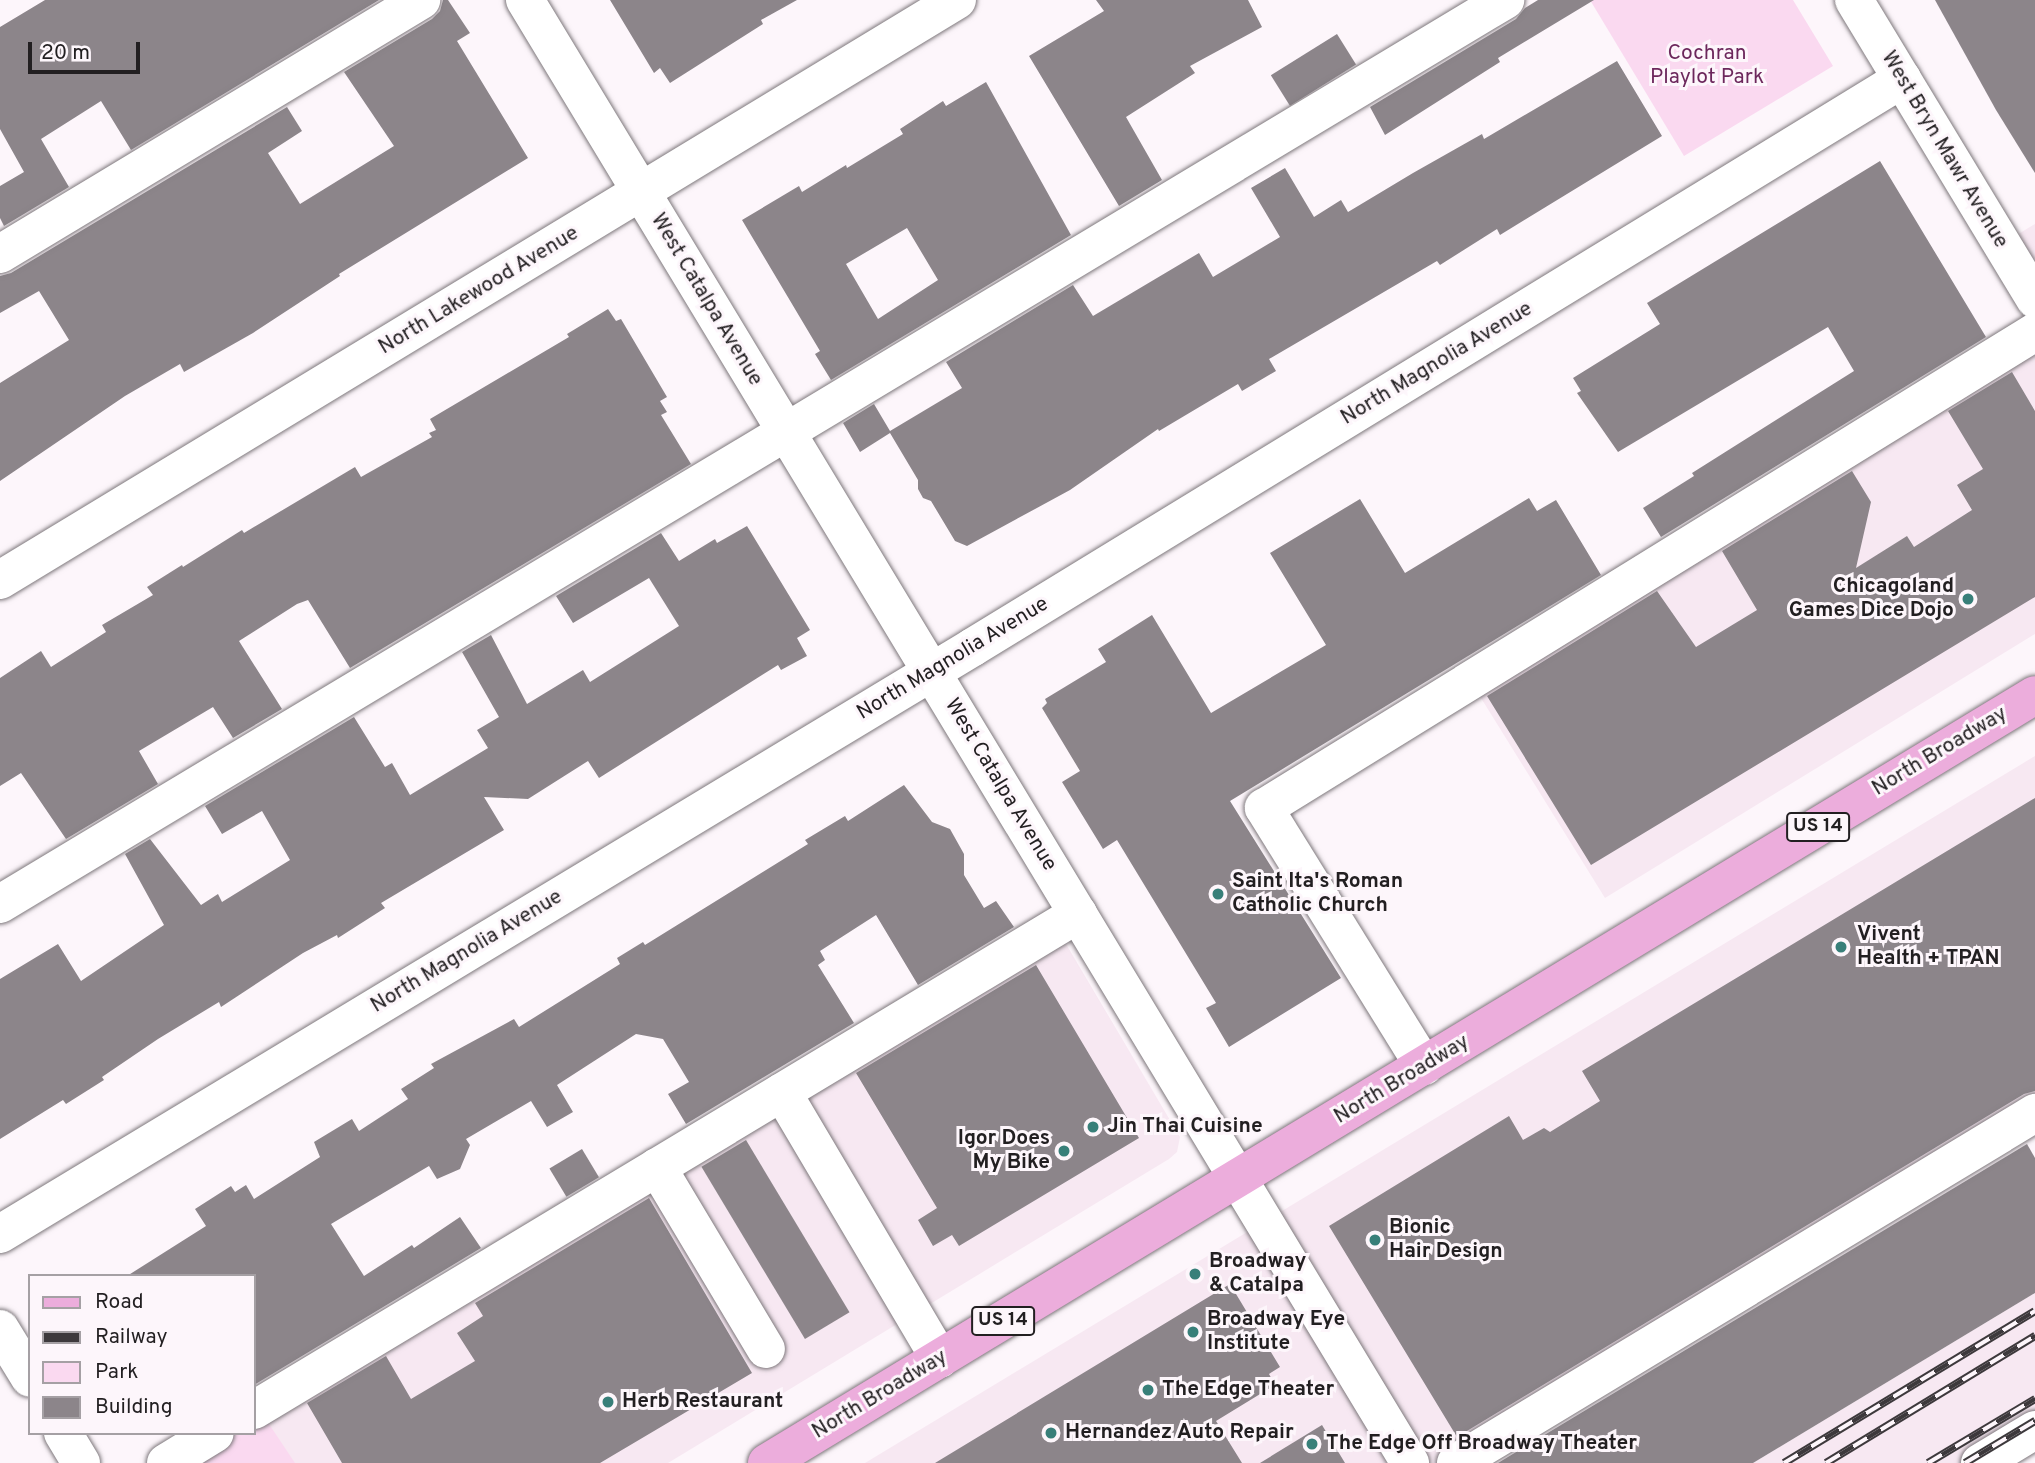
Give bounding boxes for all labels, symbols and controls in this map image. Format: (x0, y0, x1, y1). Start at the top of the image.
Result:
scale bar (32, 28, 144, 72)
text: 20 m (41, 40, 90, 67)
park label: Cochran Playlot Park (1650, 41, 1764, 91)
street label: West Bryn Mawr Avenue (1875, 46, 2013, 254)
street label: West Catalpa Avenue (644, 209, 768, 391)
street label: North Lakewood Avenue (374, 221, 584, 361)
street label: North Magnolia Avenue (1336, 297, 1538, 431)
place label: Chicagoland Games Dice Dojo (1789, 574, 1954, 624)
marker: Chicagoland Games Dice Dojo (1960, 591, 1976, 607)
street label: North Magnolia Avenue (852, 592, 1054, 726)
street label: West Catalpa Avenue (938, 694, 1062, 876)
street label: North Broadway (1868, 702, 2012, 802)
road number: US 14 (1785, 812, 1851, 842)
place label: Saint Ita's Roman Catholic Church (1232, 869, 1403, 919)
street label: North Magnolia Avenue (366, 885, 568, 1019)
marker: Saint Ita's Roman Catholic Church (1210, 886, 1226, 902)
place label: Vivent Health + TPAN (1857, 922, 1999, 972)
marker: Vivent Health + TPAN (1831, 937, 1851, 957)
street label: North Broadway (1330, 1030, 1474, 1130)
place label: Jin Thai Cuisine (1107, 1114, 1263, 1140)
marker: Jin Thai Cuisine (1085, 1119, 1101, 1135)
place label: Igor Does My Bike (958, 1126, 1050, 1176)
marker: Igor Does My Bike (1056, 1143, 1072, 1159)
place label: Bionic Hair Design (1389, 1215, 1503, 1265)
marker: Bionic Hair Design (1367, 1232, 1383, 1248)
place label: Broadway & Catalpa (1209, 1249, 1307, 1299)
marker: Broadway & Catalpa (1187, 1266, 1203, 1282)
legend (28, 1274, 256, 1435)
text: Road (95, 1289, 144, 1316)
road number: US 14 (970, 1306, 1036, 1336)
place label: Broadway Eye Institute (1207, 1307, 1345, 1357)
text: Railway (95, 1324, 168, 1351)
marker: Broadway Eye Institute (1185, 1324, 1201, 1340)
street label: North Broadway (808, 1345, 952, 1445)
text: Park (95, 1359, 138, 1386)
place label: The Edge Theater (1162, 1377, 1334, 1403)
marker: The Edge Theater (1140, 1382, 1156, 1398)
place label: Herb Restaurant (622, 1389, 783, 1415)
text: Building (95, 1394, 173, 1421)
marker: Herb Restaurant (600, 1394, 616, 1410)
place label: Hernandez Auto Repair (1065, 1420, 1295, 1446)
marker: Hernandez Auto Repair (1043, 1425, 1059, 1441)
place label: The Edge Off Broadway Theater (1326, 1431, 1637, 1457)
marker: The Edge Off Broadway Theater (1304, 1436, 1320, 1452)

